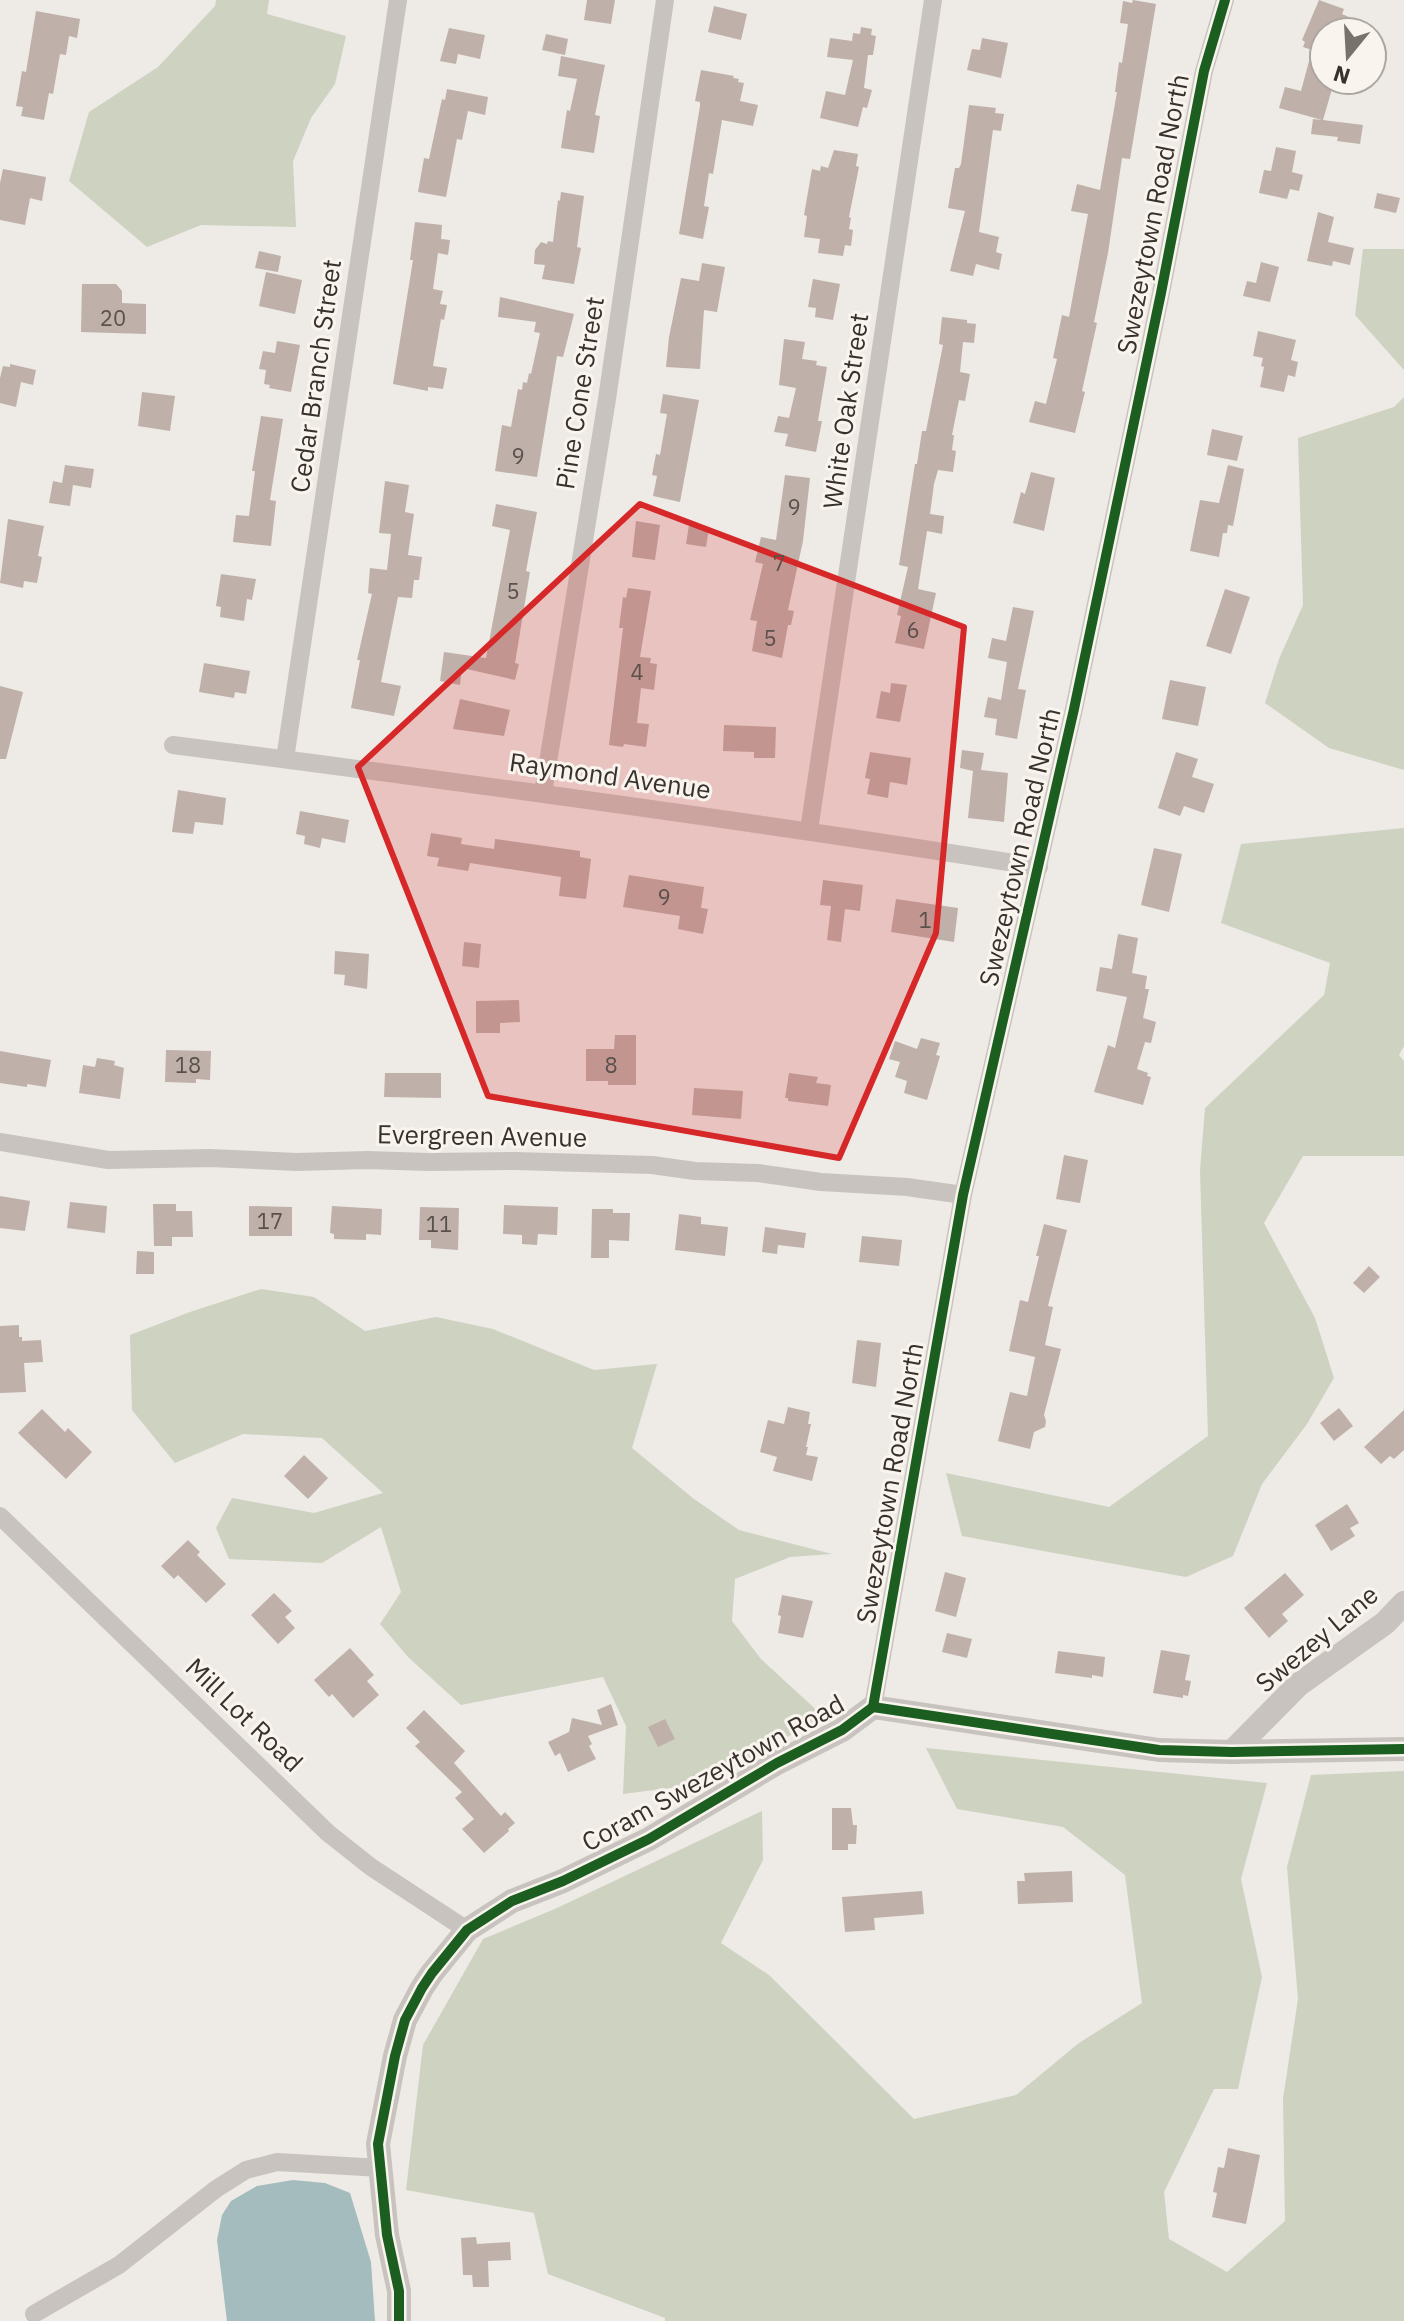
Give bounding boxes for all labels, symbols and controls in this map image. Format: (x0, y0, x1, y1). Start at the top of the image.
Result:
north arrow (1308, 16, 1388, 96)
text: N (1330, 59, 1354, 92)
street label: Swezeytown Road North (1108, 71, 1196, 357)
street label: Cedar Branch Street (282, 257, 348, 495)
street label: Pine Cone Street (547, 294, 611, 492)
house number: 20 (100, 303, 126, 332)
street label: White Oak Street (814, 311, 876, 511)
house number: 9 (511, 441, 525, 470)
house number: 9 (787, 492, 801, 521)
house number: 7 (772, 548, 786, 577)
house number: 5 (506, 576, 520, 605)
house number: 6 (906, 615, 920, 644)
house number: 5 (763, 623, 777, 652)
house number: 4 (630, 657, 644, 686)
street label: Swezeytown Road North (970, 704, 1068, 989)
street label: Raymond Avenue (507, 744, 713, 806)
house number: 9 (657, 882, 671, 911)
house number: 1 (918, 905, 932, 934)
house number: 18 (175, 1050, 201, 1079)
house number: 8 (604, 1050, 618, 1079)
street label: Evergreen Avenue (377, 1116, 587, 1154)
house number: 17 (257, 1206, 283, 1235)
house number: 11 (426, 1209, 452, 1238)
street label: Swezeytown Road North (848, 1340, 930, 1626)
street label: Swezey Lane (1248, 1577, 1385, 1699)
street label: Mill Lot Road (179, 1650, 310, 1779)
street label: Coram Swezeytown Road (575, 1686, 850, 1858)

